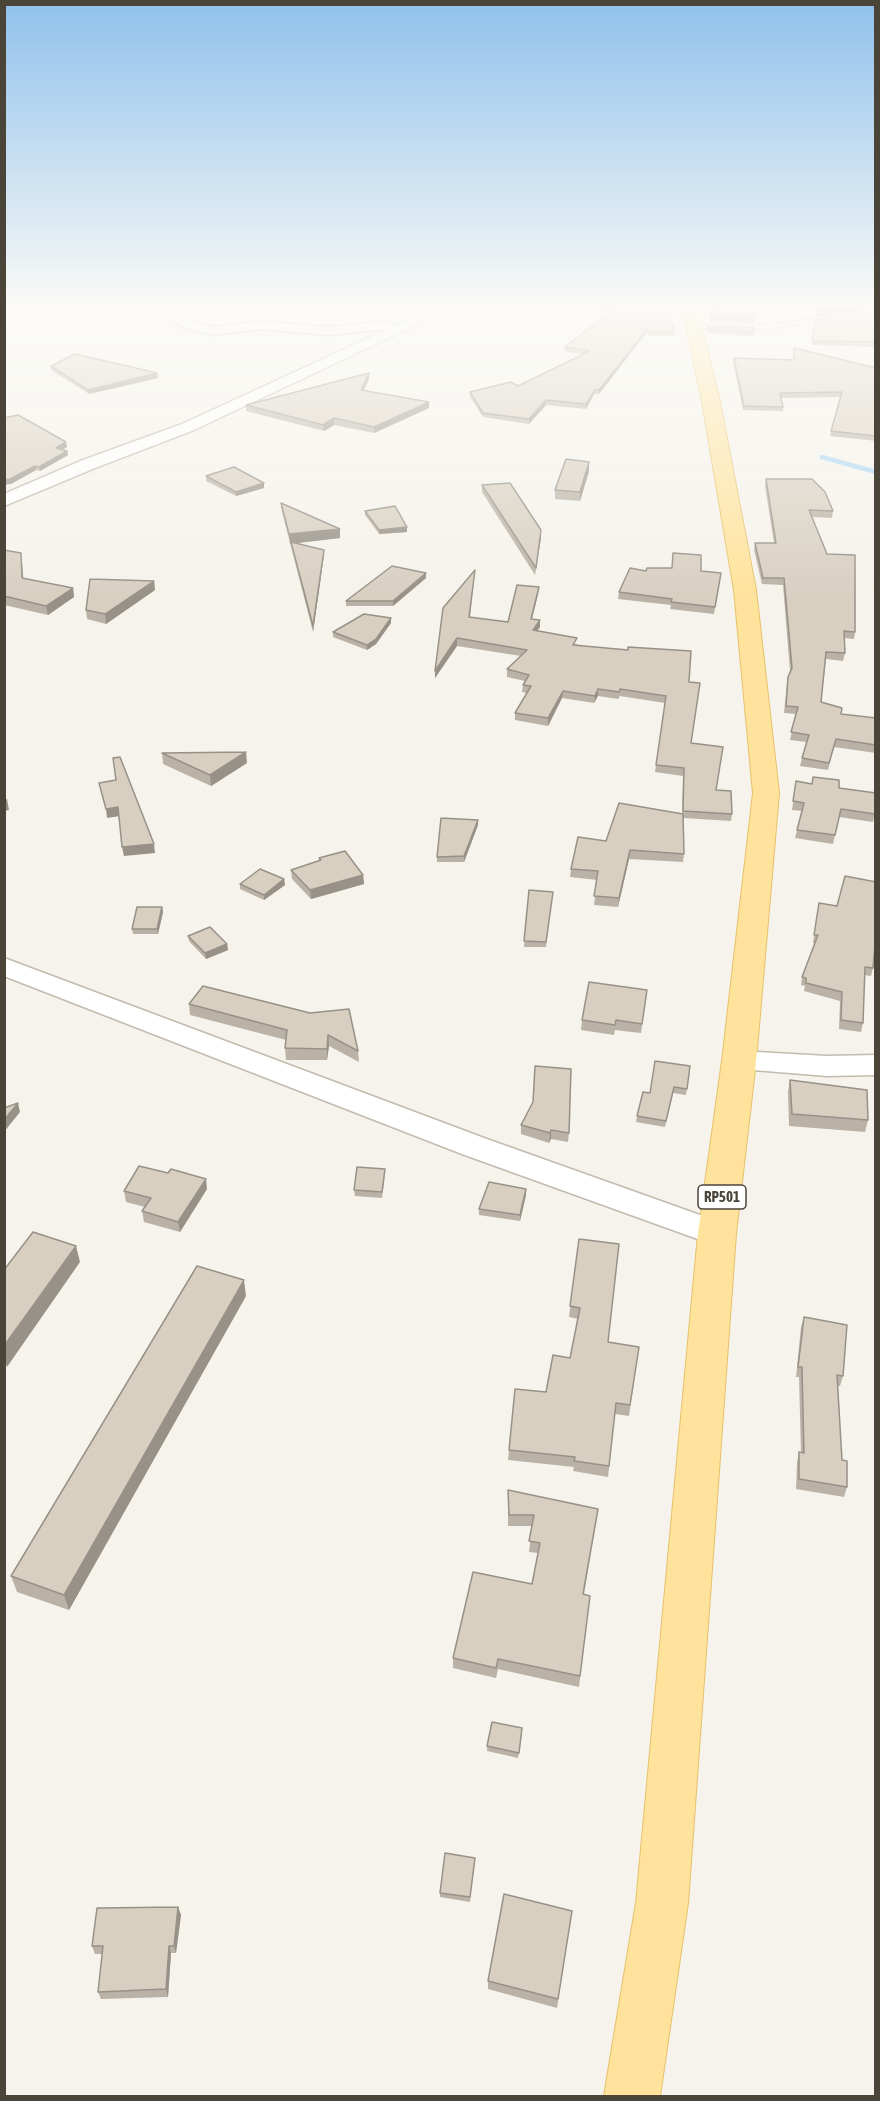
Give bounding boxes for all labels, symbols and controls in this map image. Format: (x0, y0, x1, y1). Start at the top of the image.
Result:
road number: RP501 (698, 1185, 746, 1209)

